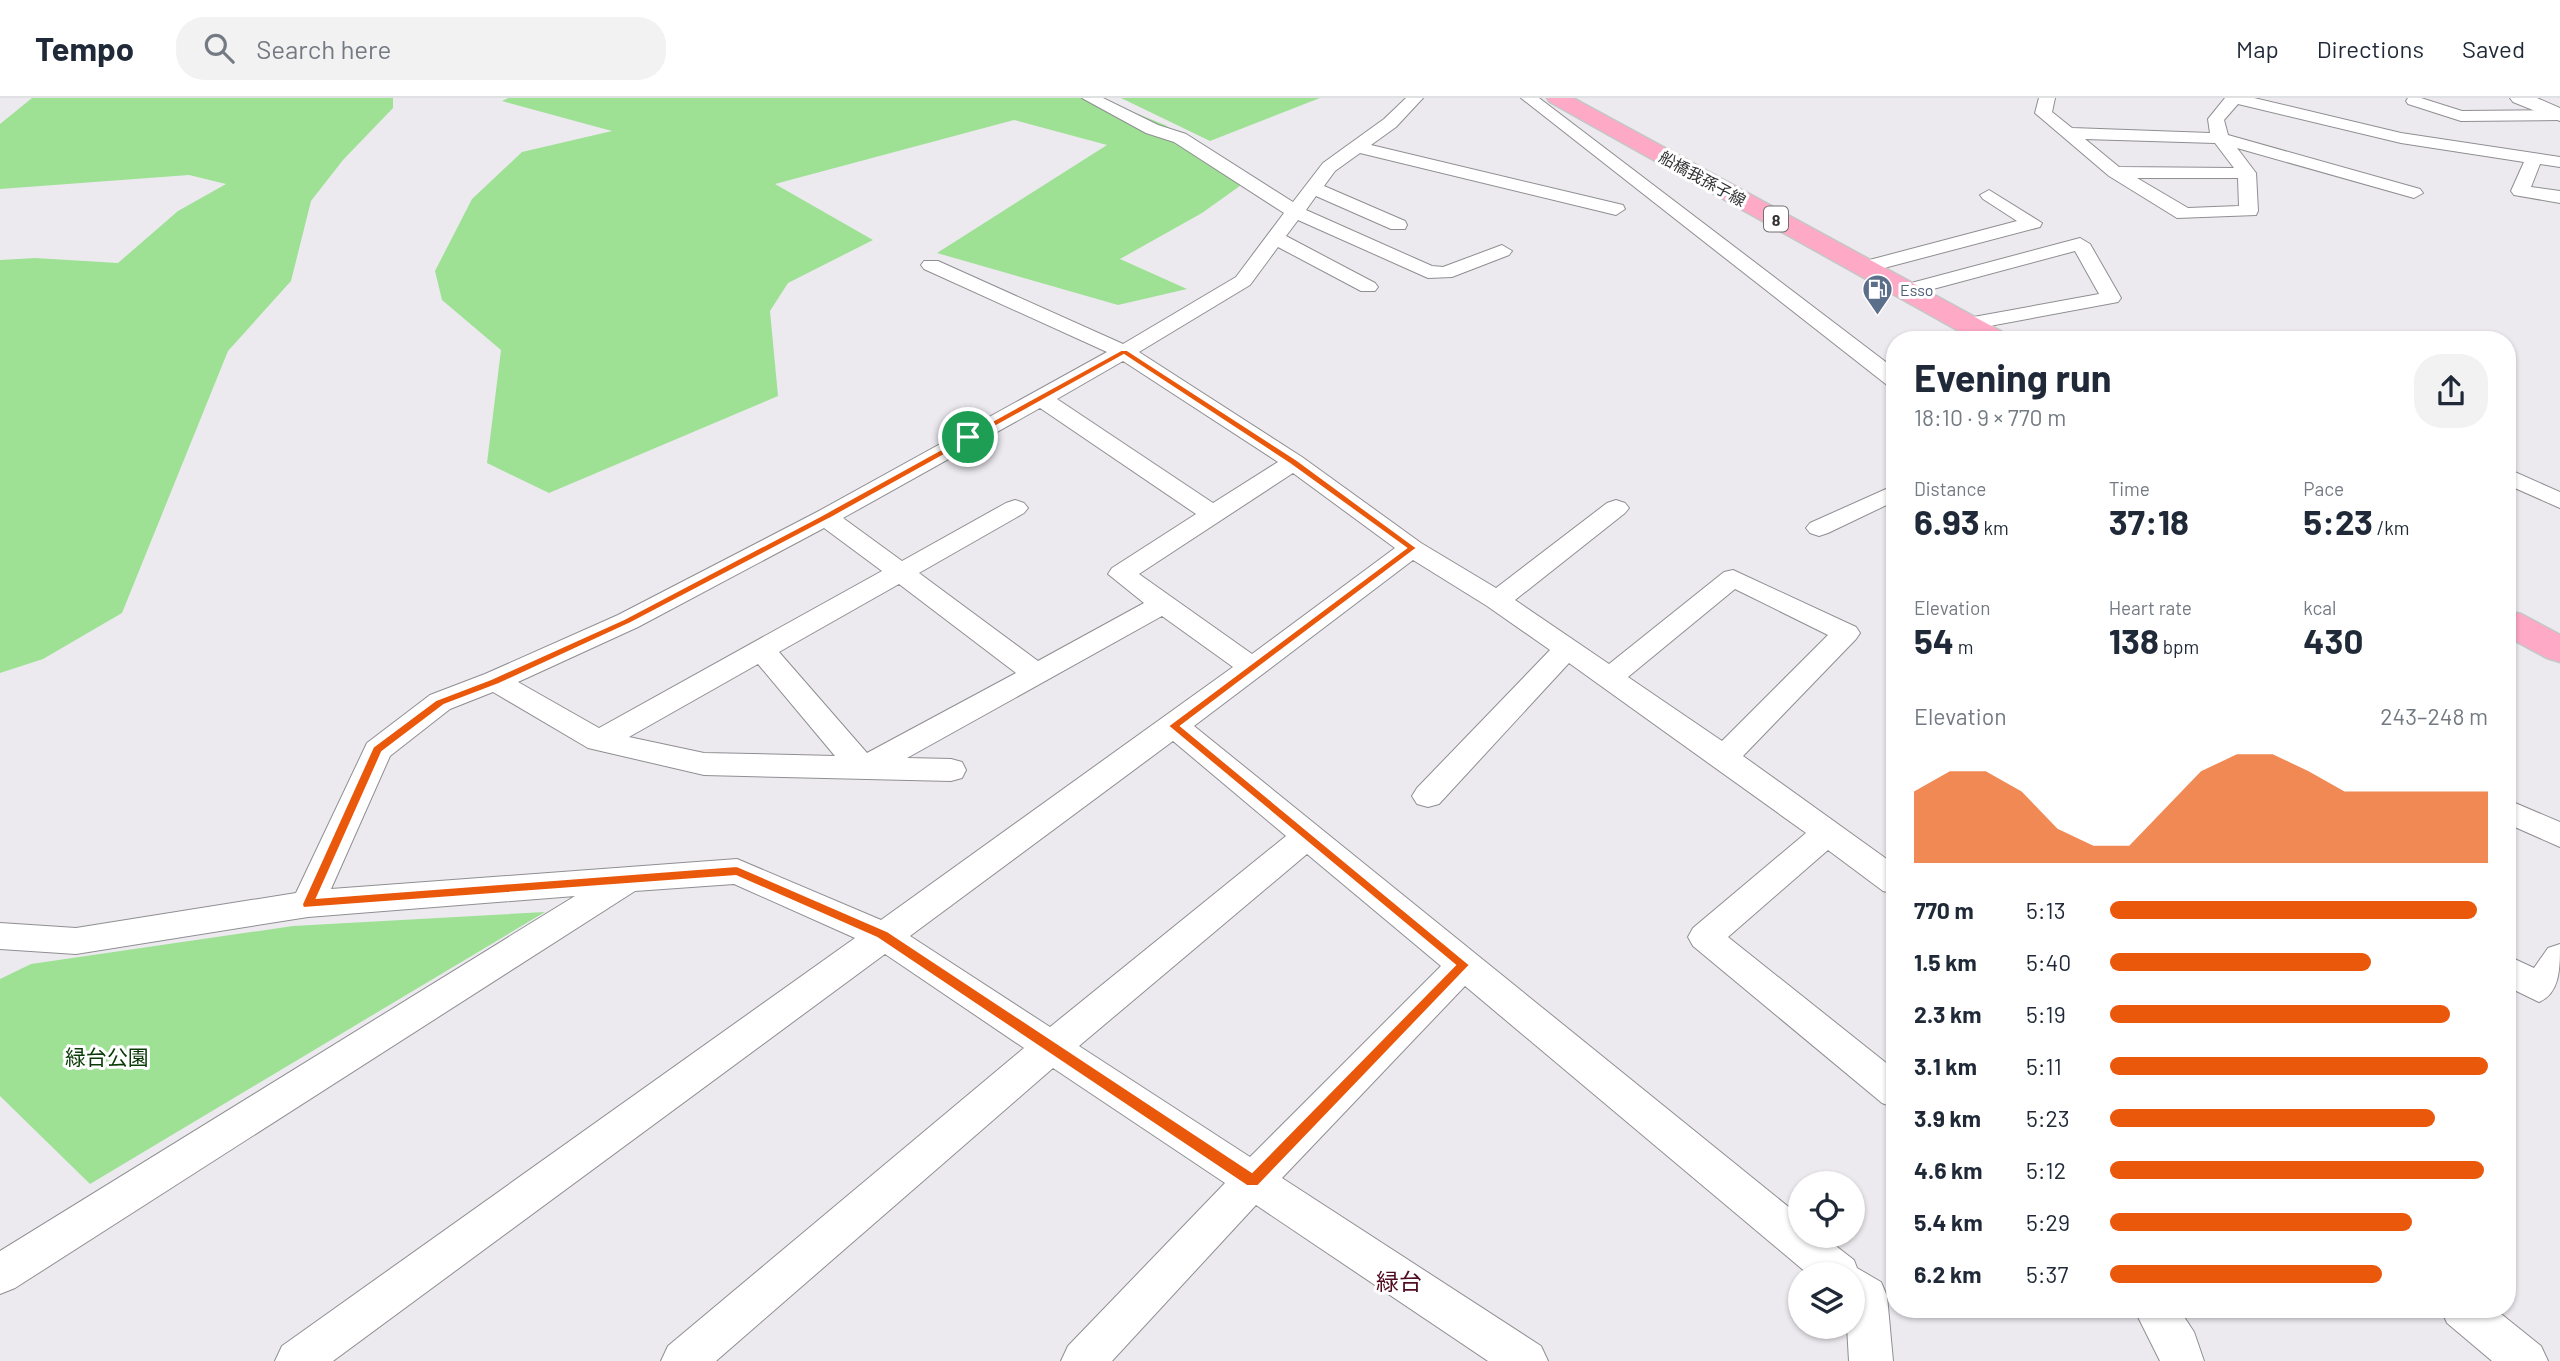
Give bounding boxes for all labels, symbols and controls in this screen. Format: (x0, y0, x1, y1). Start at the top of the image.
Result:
search box (176, 17, 666, 80)
text: Tempo (35, 28, 134, 68)
icon: search (200, 29, 238, 67)
text: Search here (256, 33, 391, 64)
text: Map (2236, 34, 2279, 63)
text: Directions (2317, 34, 2424, 63)
text: Saved (2462, 34, 2525, 63)
street label: 船橋我孫子線 (1656, 146, 1750, 210)
road number: 8 (1764, 206, 1788, 232)
fuel station icon: Esso (1860, 272, 1894, 316)
place label: Esso (1900, 280, 1934, 299)
text: Evening run (1914, 354, 2112, 400)
button: share (2414, 354, 2488, 428)
text: 18:10 · 9 × 770 m (1914, 403, 2066, 431)
pin (938, 407, 998, 467)
icon: arrive (949, 418, 987, 456)
text: Distance (1914, 477, 1986, 500)
text: Time (2109, 477, 2150, 500)
text: Pace (2303, 477, 2344, 500)
text: 6.93 (1914, 500, 1980, 542)
text: 37:18 (2109, 500, 2189, 542)
text: 5:23 (2303, 500, 2373, 542)
text: km (1980, 516, 2009, 539)
text: /km (2373, 516, 2410, 539)
text: Elevation (1914, 596, 1991, 619)
text: Heart rate (2109, 596, 2192, 619)
text: kcal (2303, 596, 2336, 619)
text: 54 (1914, 619, 1954, 661)
text: 138 (2109, 619, 2159, 661)
text: 430 (2303, 619, 2363, 661)
text: m (1954, 635, 1974, 658)
text: bpm (2159, 635, 2199, 658)
text: Elevation (1914, 702, 2007, 730)
text: 243–248 m (2380, 702, 2488, 730)
text: 770 m (1914, 896, 1974, 924)
text: 5:13 (2026, 896, 2066, 924)
text: 1.5 km (1914, 948, 1977, 976)
text: 5:40 (2026, 948, 2071, 976)
text: 2.3 km (1914, 1000, 1982, 1028)
text: 5:19 (2026, 1000, 2066, 1028)
park label: 緑台公園 (65, 1044, 149, 1069)
text: 3.1 km (1914, 1052, 1977, 1080)
text: 5:11 (2026, 1052, 2062, 1080)
text: 3.9 km (1914, 1104, 1981, 1132)
text: 5:23 (2026, 1104, 2070, 1132)
text: 4.6 km (1914, 1156, 1983, 1184)
text: 5:12 (2026, 1156, 2066, 1184)
map controls (1788, 1171, 1865, 1339)
button: locate (1788, 1171, 1865, 1248)
text: 5.4 km (1914, 1208, 1983, 1236)
text: 5:29 (2026, 1208, 2070, 1236)
text: 6.2 km (1914, 1260, 1982, 1288)
text: 5:37 (2026, 1260, 2068, 1288)
button: layers (1788, 1262, 1865, 1339)
district label: 緑台 (1376, 1267, 1422, 1295)

